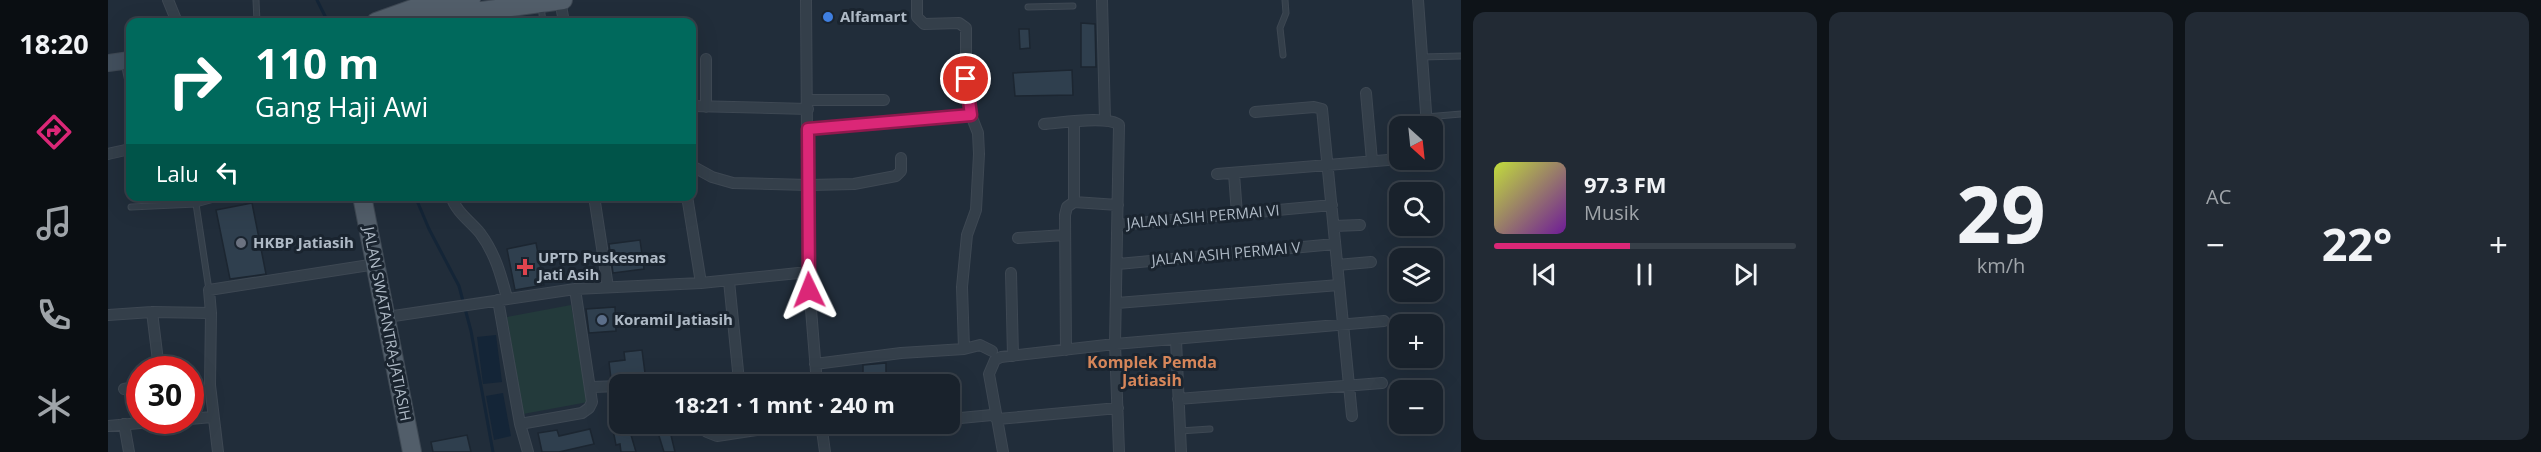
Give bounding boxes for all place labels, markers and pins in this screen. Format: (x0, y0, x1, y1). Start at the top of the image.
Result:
place label: Alfamart (840, 6, 907, 26)
marker: Alfamart (821, 10, 835, 24)
pin (940, 53, 991, 104)
place label: HKBP Jatiasih (253, 232, 354, 252)
marker: HKBP Jatiasih (234, 236, 248, 250)
place label: UPTD Puskesmas Jati Asih (536, 247, 666, 284)
marker: UPTD Puskesmas Jati Asih (516, 258, 534, 276)
place label: Koramil Jatiasih (614, 309, 733, 329)
marker: Koramil Jatiasih (595, 313, 609, 327)

